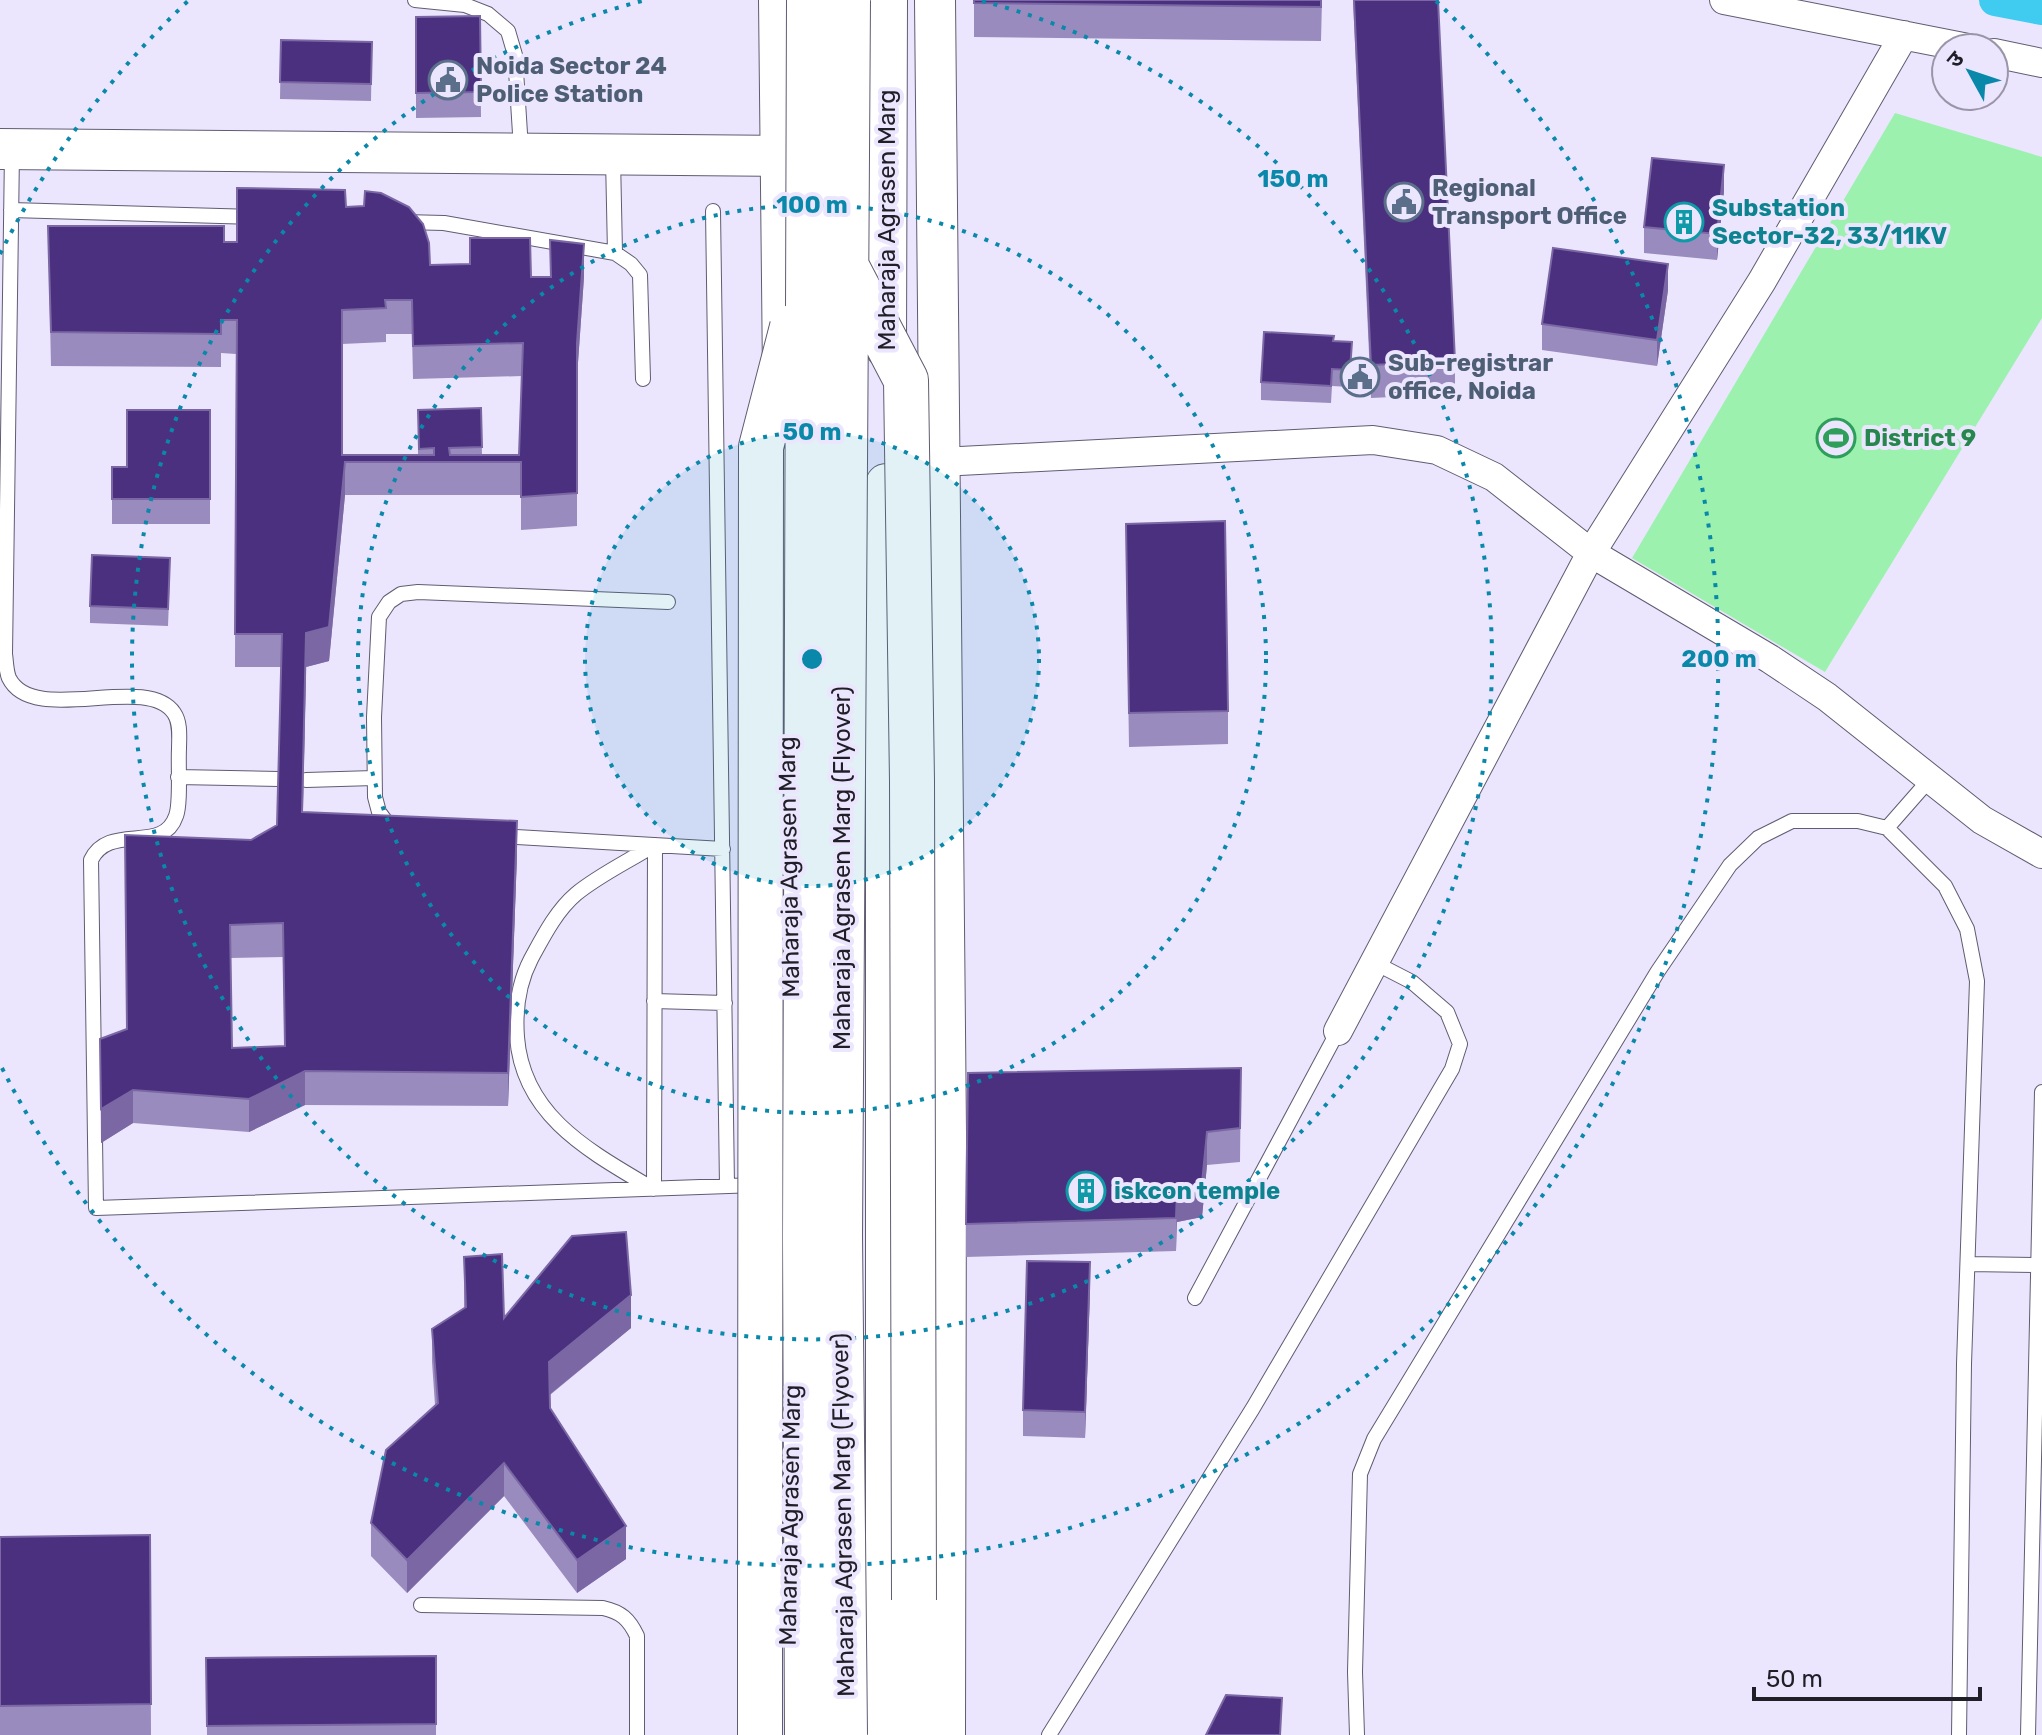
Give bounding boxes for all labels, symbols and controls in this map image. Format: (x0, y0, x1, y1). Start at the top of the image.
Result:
north arrow (1930, 32, 2010, 112)
text: उ (1941, 45, 1970, 73)
place label: Noida Sector 24 Police Station (476, 52, 667, 108)
public building icon: Noida Sector 24 Police Station (427, 59, 469, 101)
street label: Maharaja Agrasen Marg (873, 89, 901, 351)
text: 150 m (1258, 165, 1328, 193)
place label: Regional Transport Office (1432, 174, 1627, 230)
public building icon: Regional Transport Office (1383, 181, 1425, 223)
text: 100 m (776, 191, 848, 219)
place label: Substation Sector-32, 33/11KV (1712, 194, 1948, 250)
building icon: Substation Sector-32, 33/11KV (1663, 201, 1705, 243)
place label: Sub-registrar office, Noida (1388, 349, 1553, 405)
public building icon: Sub-registrar office, Noida (1339, 356, 1381, 398)
sports icon: District 9 (1815, 417, 1857, 459)
text: 50 m (783, 418, 841, 446)
place label: District 9 (1864, 424, 1976, 452)
centre of rings (798, 645, 826, 673)
text: 200 m (1681, 645, 1757, 673)
street label: Maharaja Agrasen Marg (Flyover) (828, 686, 856, 1050)
street label: Maharaja Agrasen Marg (773, 736, 805, 998)
building icon: iskcon temple (1065, 1170, 1107, 1212)
place label: iskcon temple (1114, 1177, 1280, 1205)
street label: Maharaja Agrasen Marg (Flyover) (826, 1333, 860, 1697)
street label: Maharaja Agrasen Marg (774, 1384, 806, 1646)
scale bar (1754, 1651, 1980, 1701)
text: 50 m (1766, 1665, 1823, 1693)

